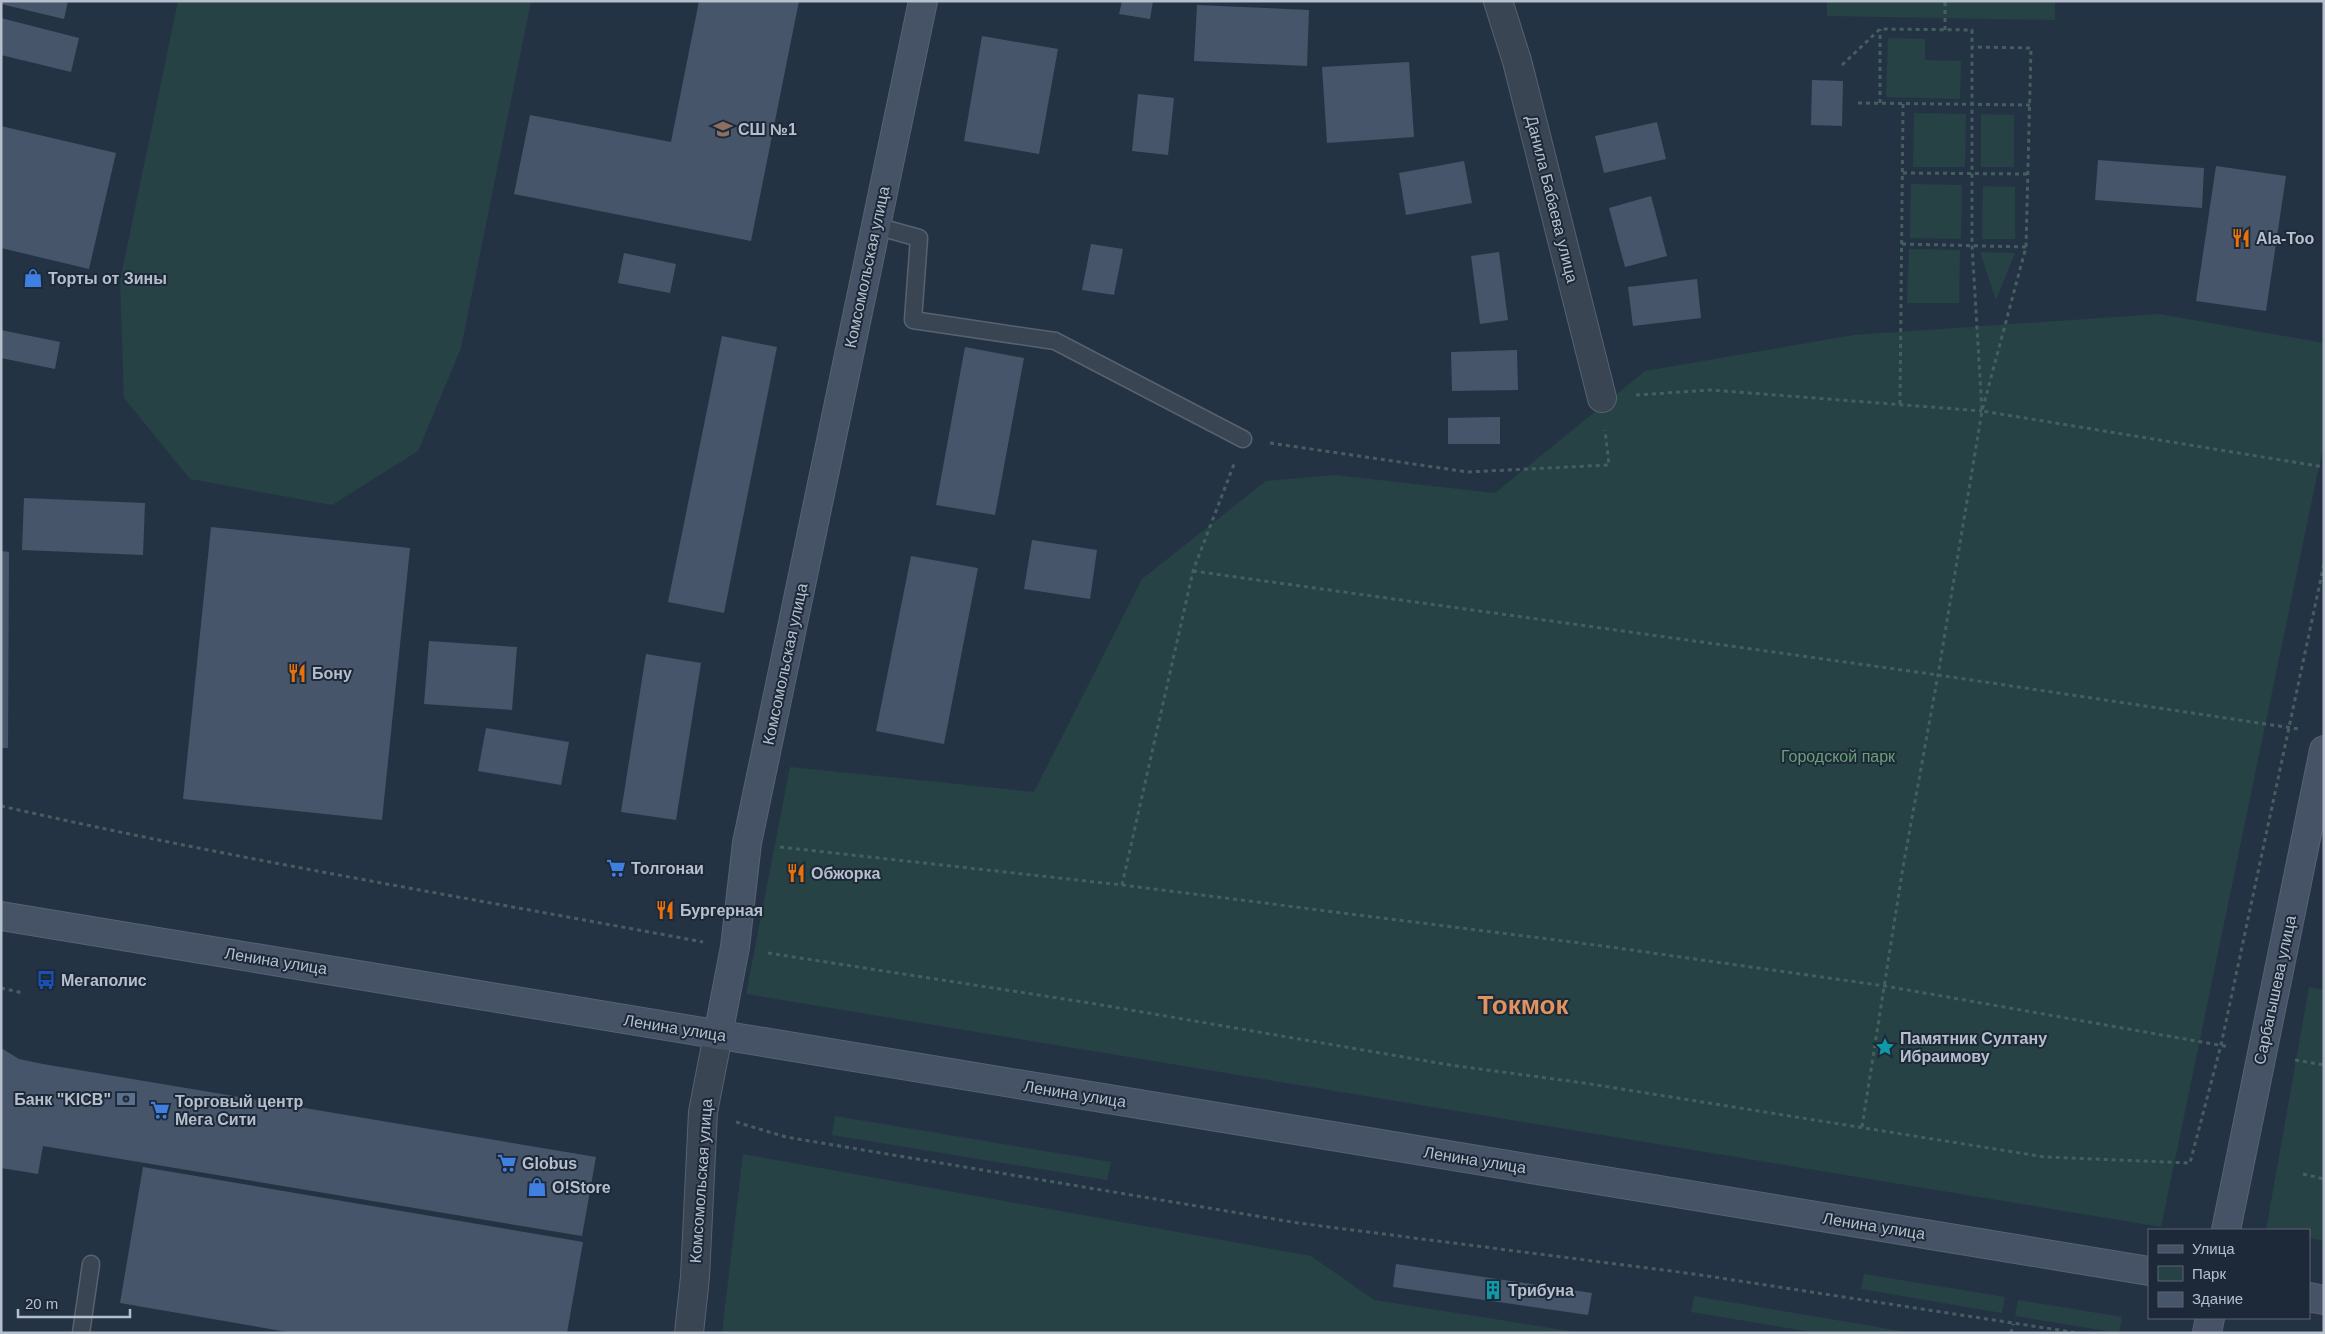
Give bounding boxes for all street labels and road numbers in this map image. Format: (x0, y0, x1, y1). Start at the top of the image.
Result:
street label: Данила Бабаева улица (1523, 114, 1581, 285)
street label: Комсомольская улица (842, 185, 892, 349)
street label: Комсомольская улица (760, 582, 810, 746)
street label: Сарбагышева улица (2251, 914, 2299, 1066)
street label: Ленина улица (224, 945, 328, 977)
street label: Ленина улица (623, 1012, 727, 1044)
street label: Ленина улица (1023, 1078, 1127, 1110)
street label: Комсомольская улица (687, 1098, 715, 1264)
street label: Ленина улица (1423, 1144, 1527, 1176)
street label: Ленина улица (1822, 1210, 1926, 1242)

